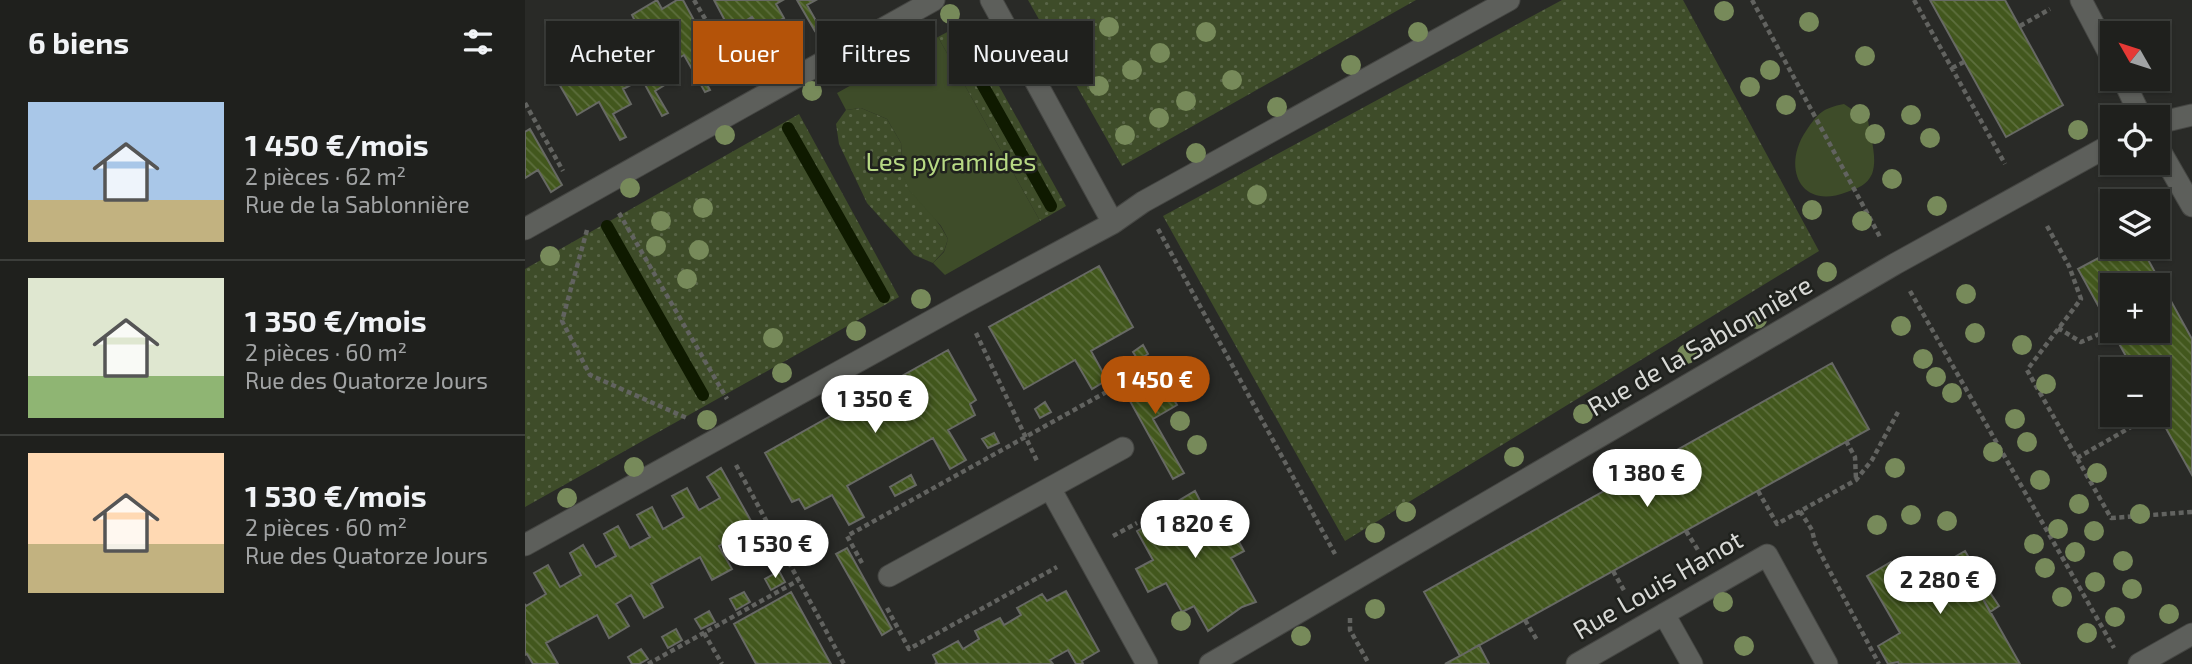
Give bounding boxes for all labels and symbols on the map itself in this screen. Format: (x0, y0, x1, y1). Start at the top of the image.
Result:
north arrow (2100, 21, 2170, 91)
park label: Les pyramides (866, 145, 1036, 176)
street label: Rue de la Sablonnière (1582, 268, 1817, 422)
pin: 1 450 € (1090, 356, 1220, 416)
pin: 1 350 € (810, 376, 940, 435)
pin: 1 380 € (1582, 449, 1712, 509)
pin: 1 820 € (1130, 500, 1260, 560)
pin: 1 530 € (710, 520, 840, 580)
street label: Rue Louis Hanot (1567, 523, 1748, 645)
pin: 2 280 € (1875, 556, 2005, 616)

